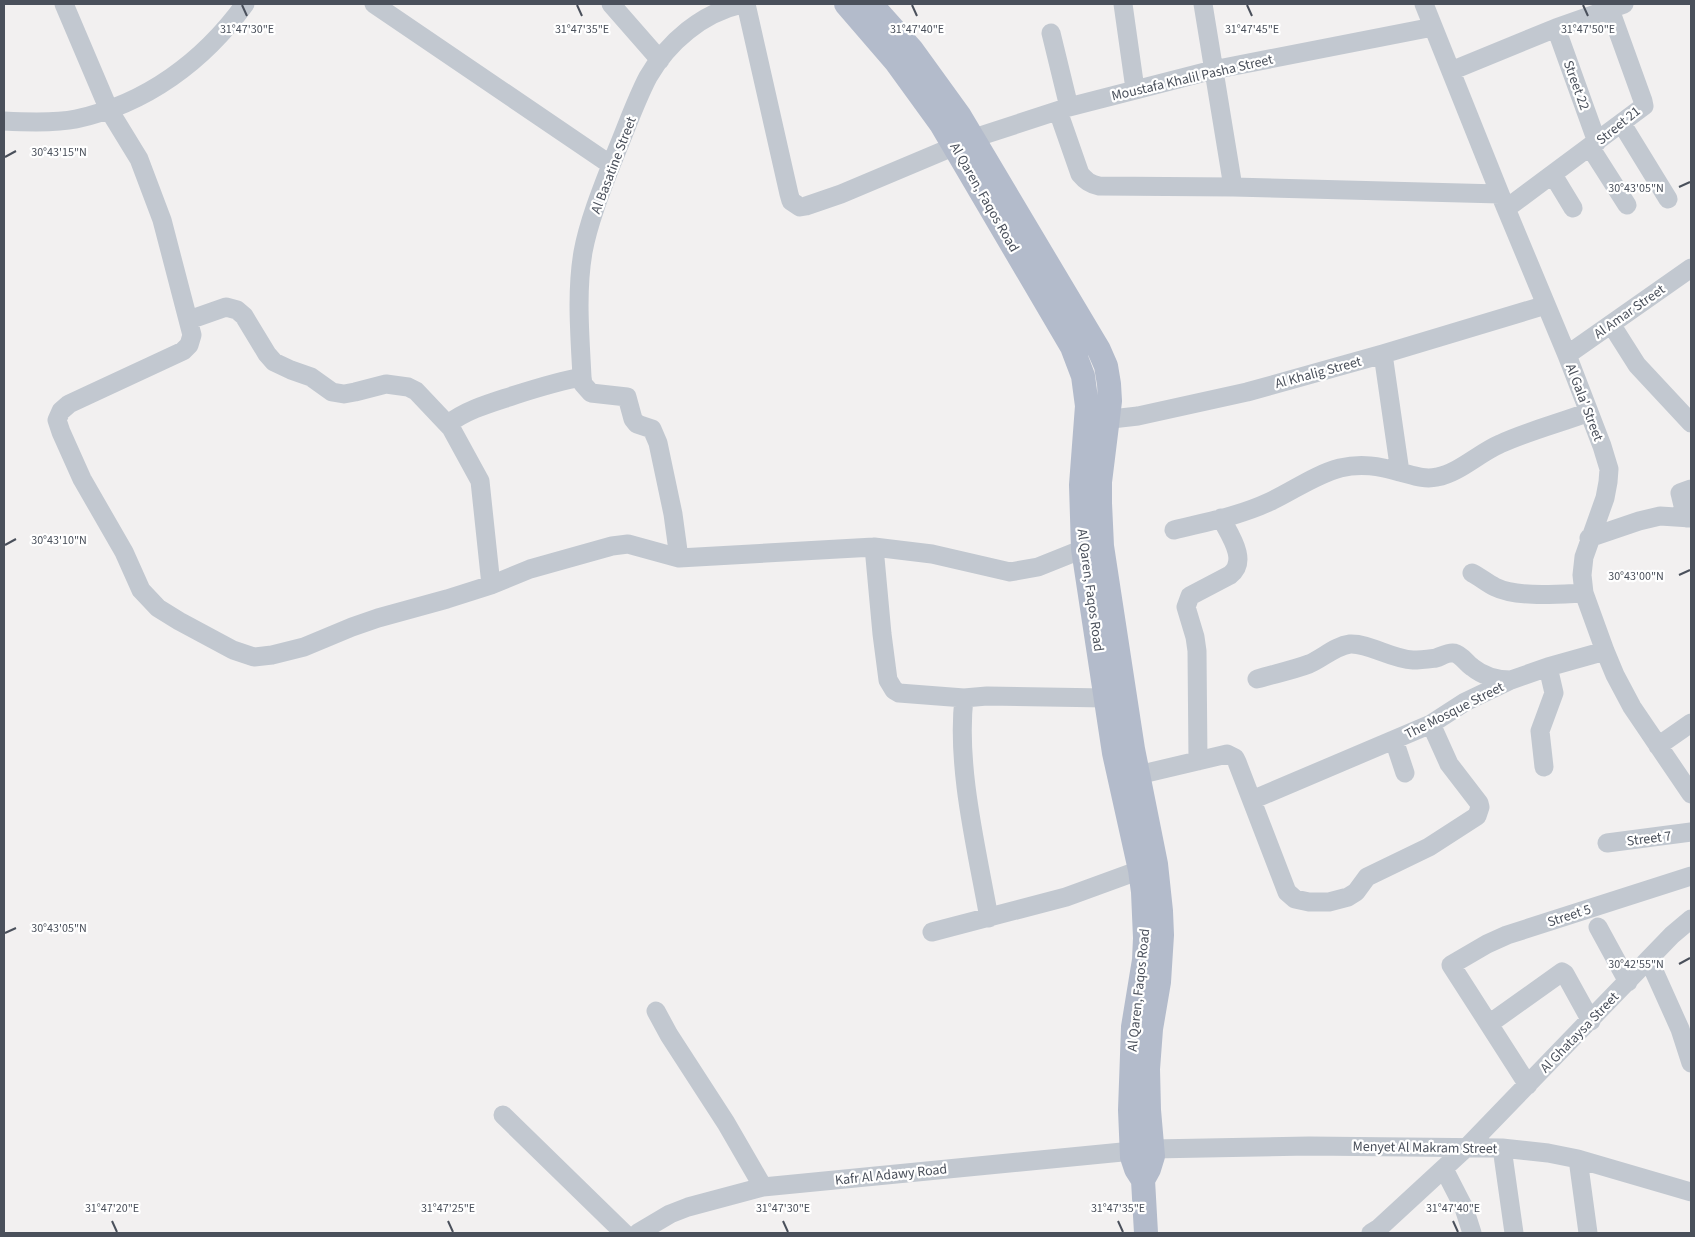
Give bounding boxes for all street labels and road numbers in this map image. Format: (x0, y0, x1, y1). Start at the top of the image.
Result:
street label: Moustafa Khalil Pasha Street (1110, 50, 1275, 106)
street label: Street 22 (1558, 58, 1594, 113)
street label: Street 21 (1592, 102, 1645, 150)
street label: Al Basatine Street (586, 114, 642, 217)
street label: Al Qaren, Faqos Road (945, 139, 1024, 256)
street label: Al Amar Street (1590, 280, 1670, 344)
street label: Al Khalig Street (1273, 352, 1364, 394)
street label: Al Gala' Street (1560, 361, 1608, 444)
street label: Al Qaren, Faqos Road (1072, 528, 1109, 653)
street label: The Mosque Street (1402, 677, 1508, 744)
street label: Street 7 (1626, 826, 1673, 852)
street label: Street 5 (1545, 900, 1594, 932)
street label: Al Qaren, Faqos Road (1123, 928, 1155, 1053)
street label: Al Ghataysa Street (1536, 987, 1624, 1078)
street label: Menyet Al Makram Street (1352, 1137, 1498, 1159)
street label: Kafr Al Adawy Road (834, 1159, 948, 1191)

